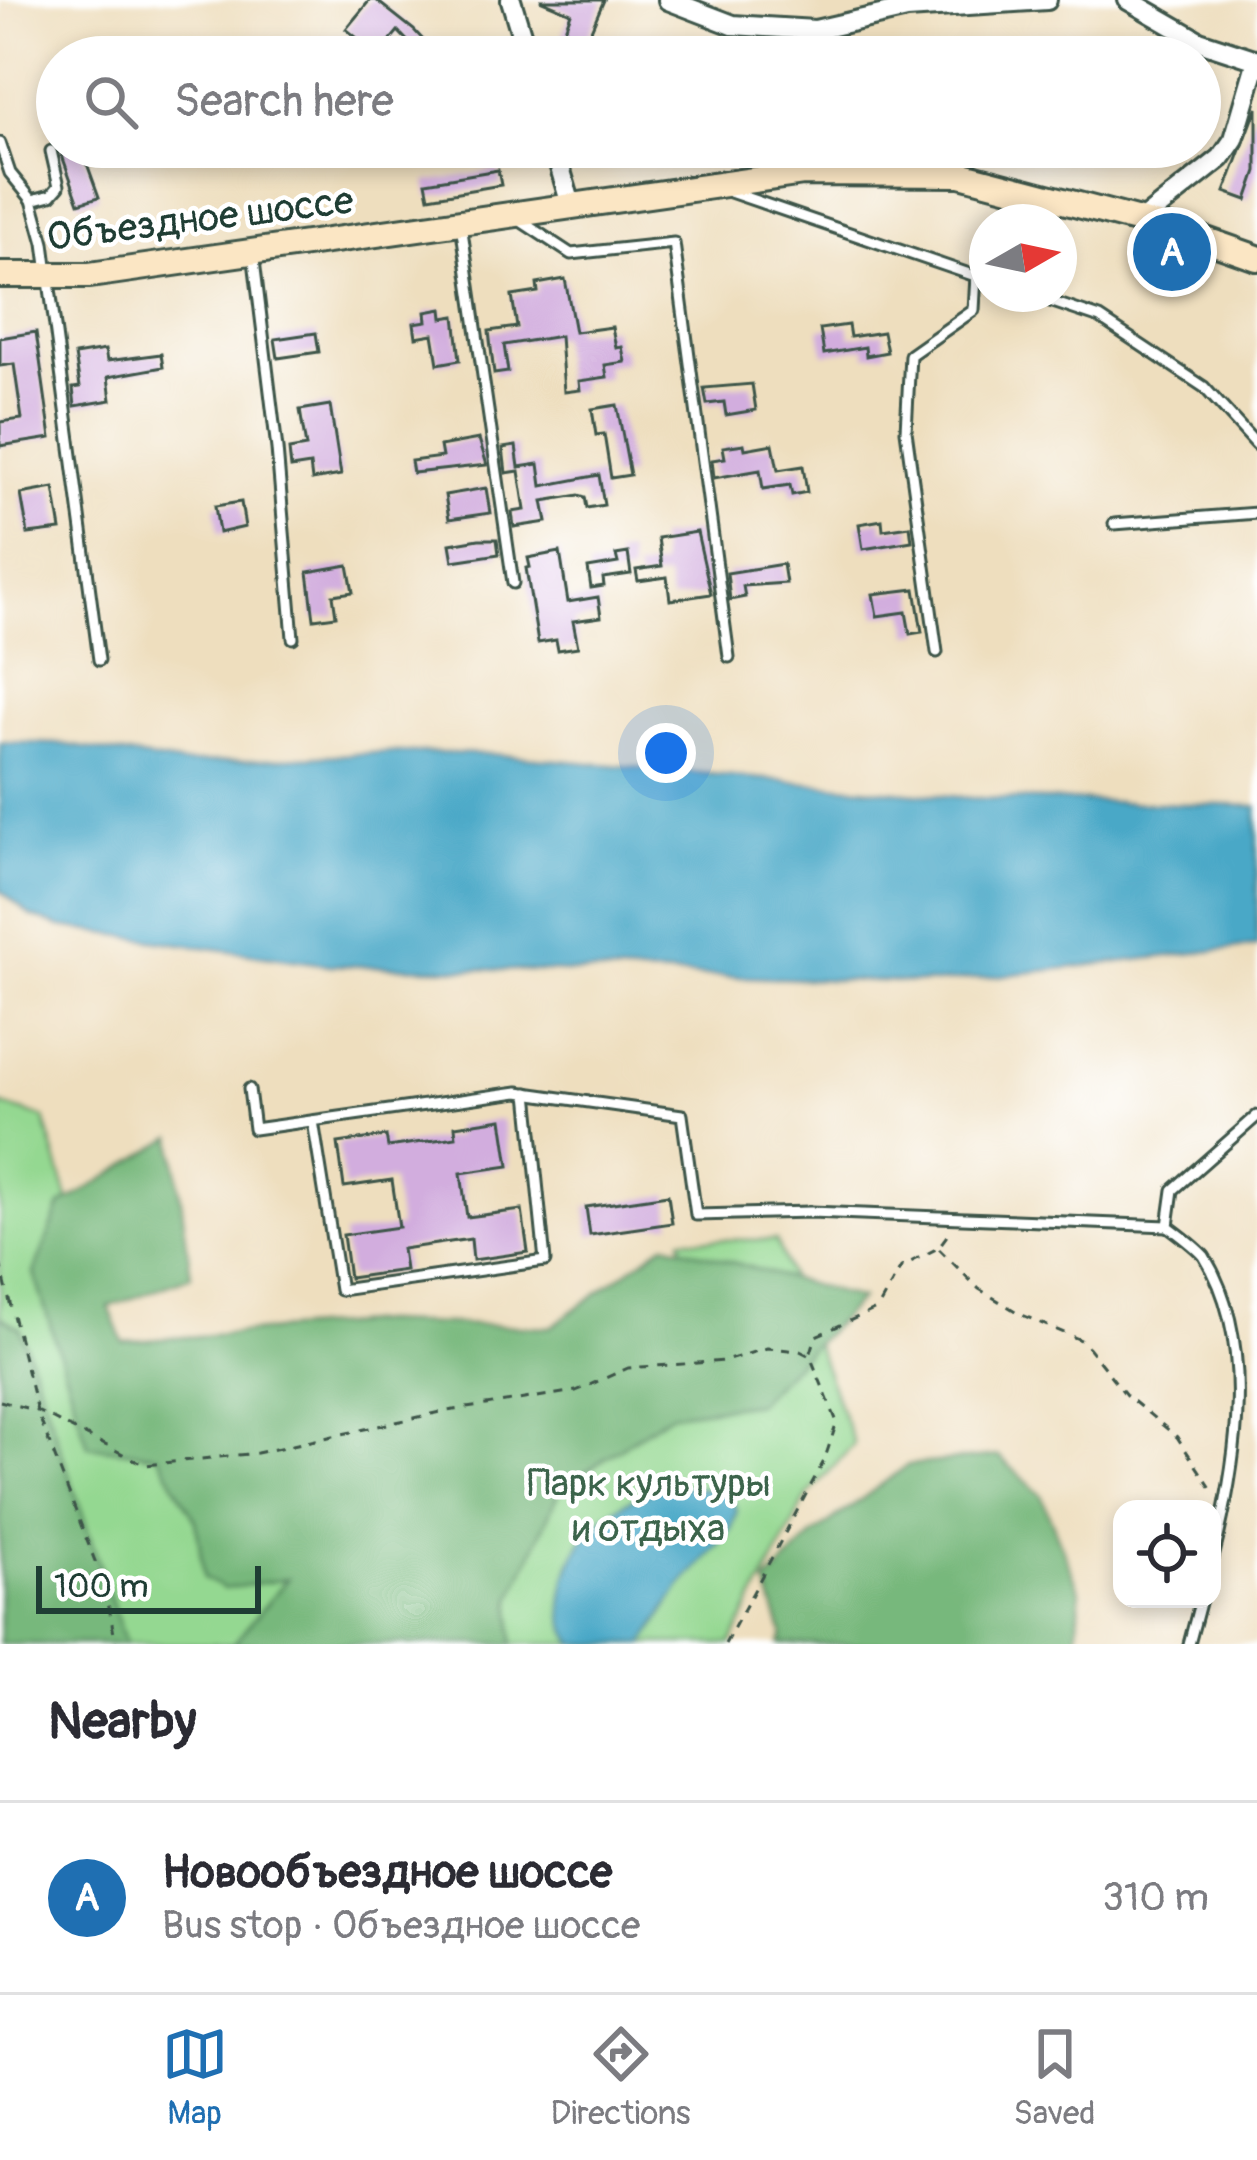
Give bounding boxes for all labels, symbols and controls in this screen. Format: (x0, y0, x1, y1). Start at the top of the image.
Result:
search box (36, 36, 1221, 168)
icon: search (78, 69, 144, 135)
text: Search here (174, 74, 394, 130)
street label: Объездное шоссе (44, 176, 356, 262)
north arrow (969, 204, 1077, 312)
pin: A (1133, 207, 1211, 297)
your location (636, 723, 696, 783)
park label: Парк культуры и отдыха (527, 1459, 771, 1553)
map controls (1113, 1500, 1221, 1608)
button: locate (1113, 1500, 1221, 1608)
scale bar (36, 1560, 261, 1613)
text: 100 m (54, 1566, 148, 1607)
text: Nearby (48, 1690, 196, 1754)
text: Новообъездное шоссе (162, 1845, 612, 1901)
text: A (74, 1873, 100, 1922)
text: 310 m (1102, 1873, 1209, 1922)
text: Bus stop · Объездное шоссе (162, 1901, 640, 1950)
tab: Map (162, 2021, 228, 2134)
tab: Directions (551, 2021, 691, 2134)
tab: Saved (1014, 2021, 1095, 2134)

